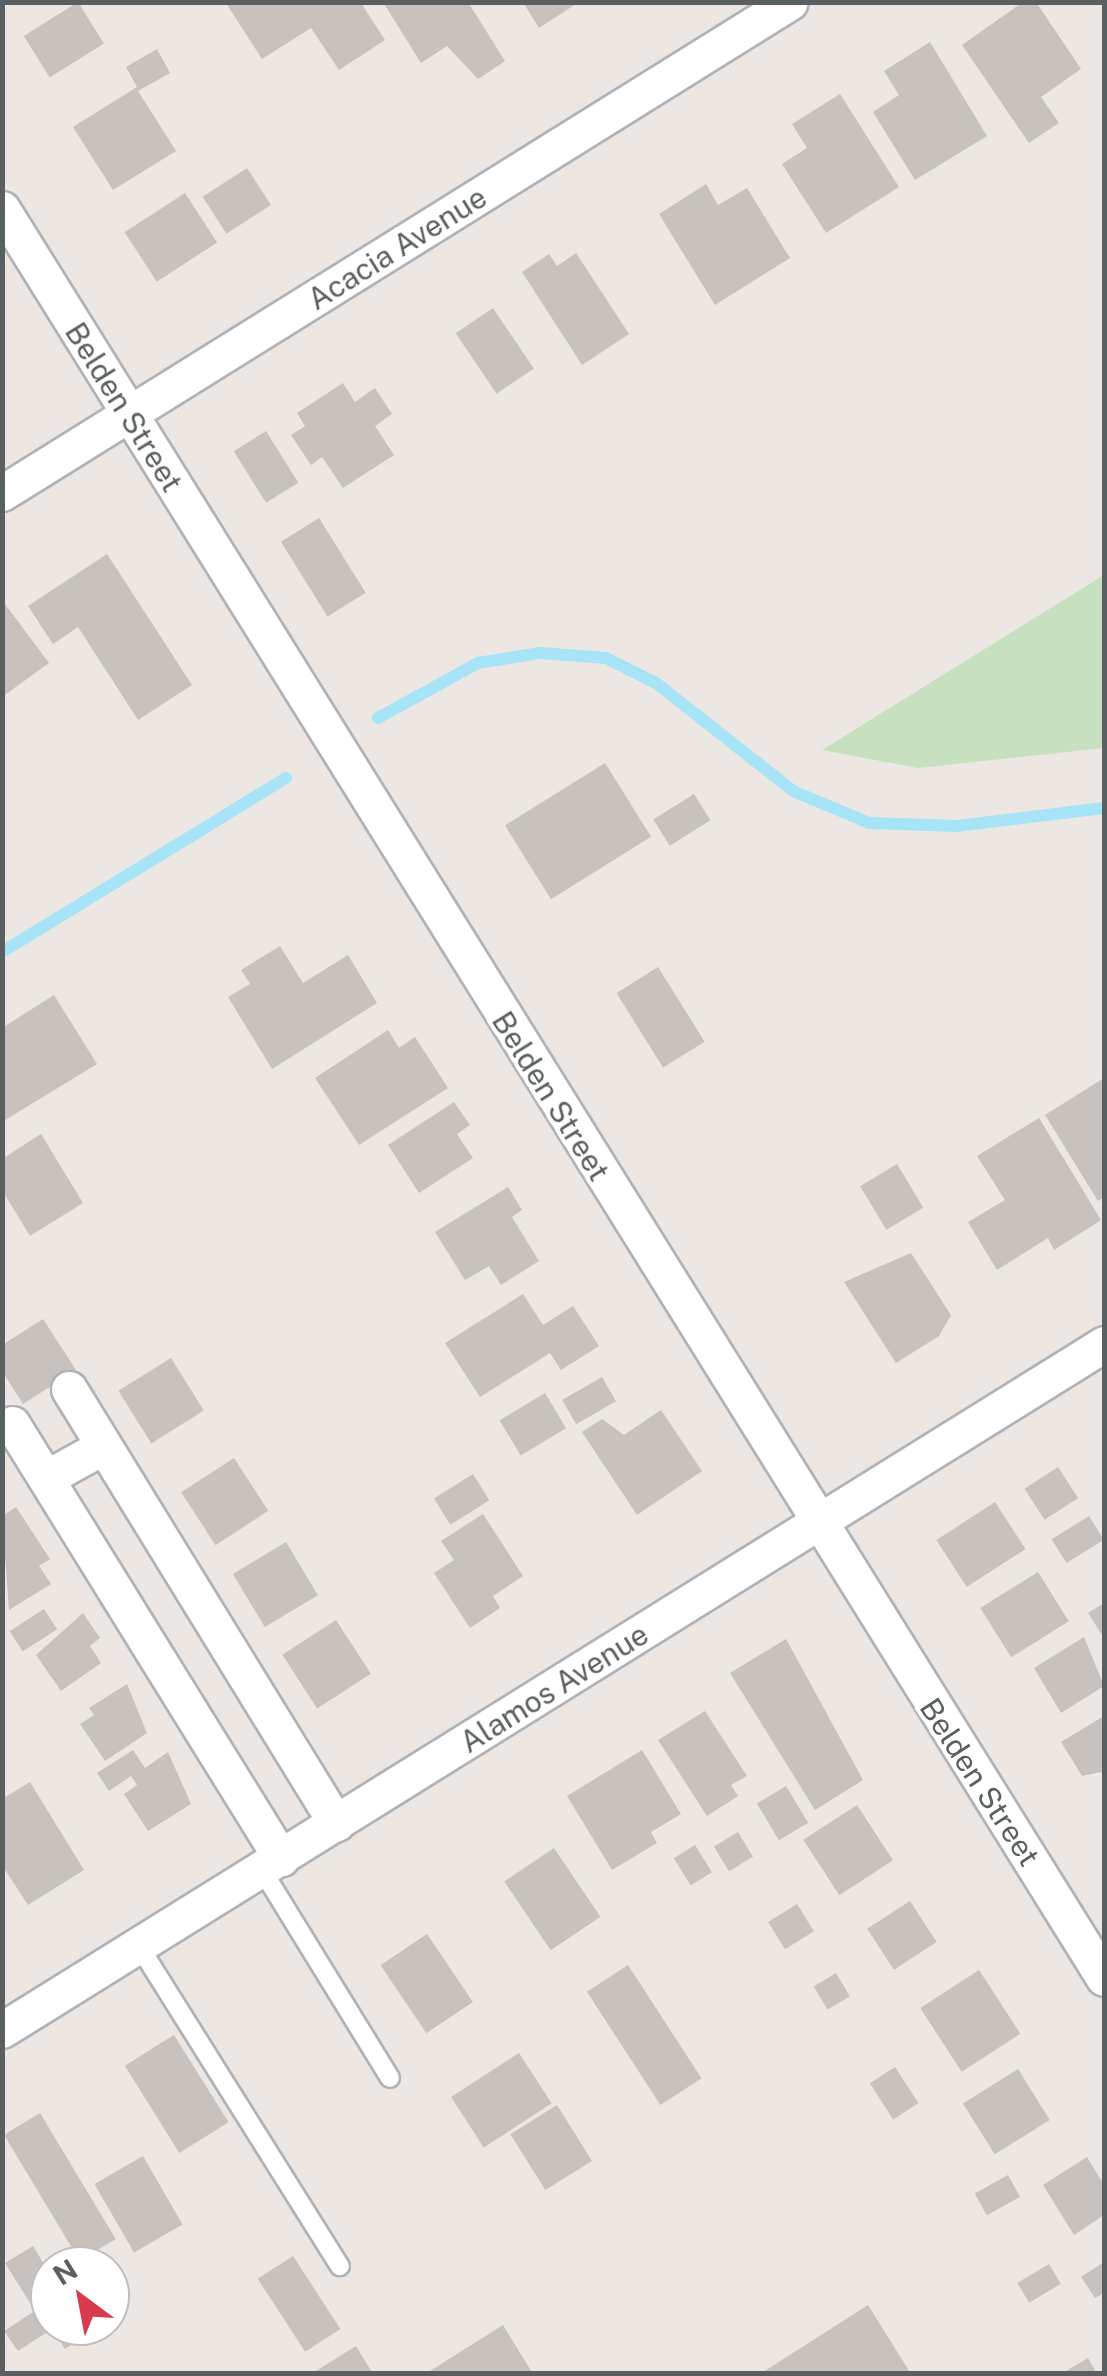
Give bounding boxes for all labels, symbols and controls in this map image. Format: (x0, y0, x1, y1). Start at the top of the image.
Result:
street label: Acacia Avenue (301, 179, 493, 317)
street label: Belden Street (58, 316, 190, 498)
street label: Belden Street (485, 1005, 617, 1187)
street label: Alamos Avenue (453, 1616, 655, 1760)
street label: Belden Street (912, 1691, 1048, 1873)
north arrow (30, 2246, 130, 2346)
text: N (47, 2252, 83, 2292)

